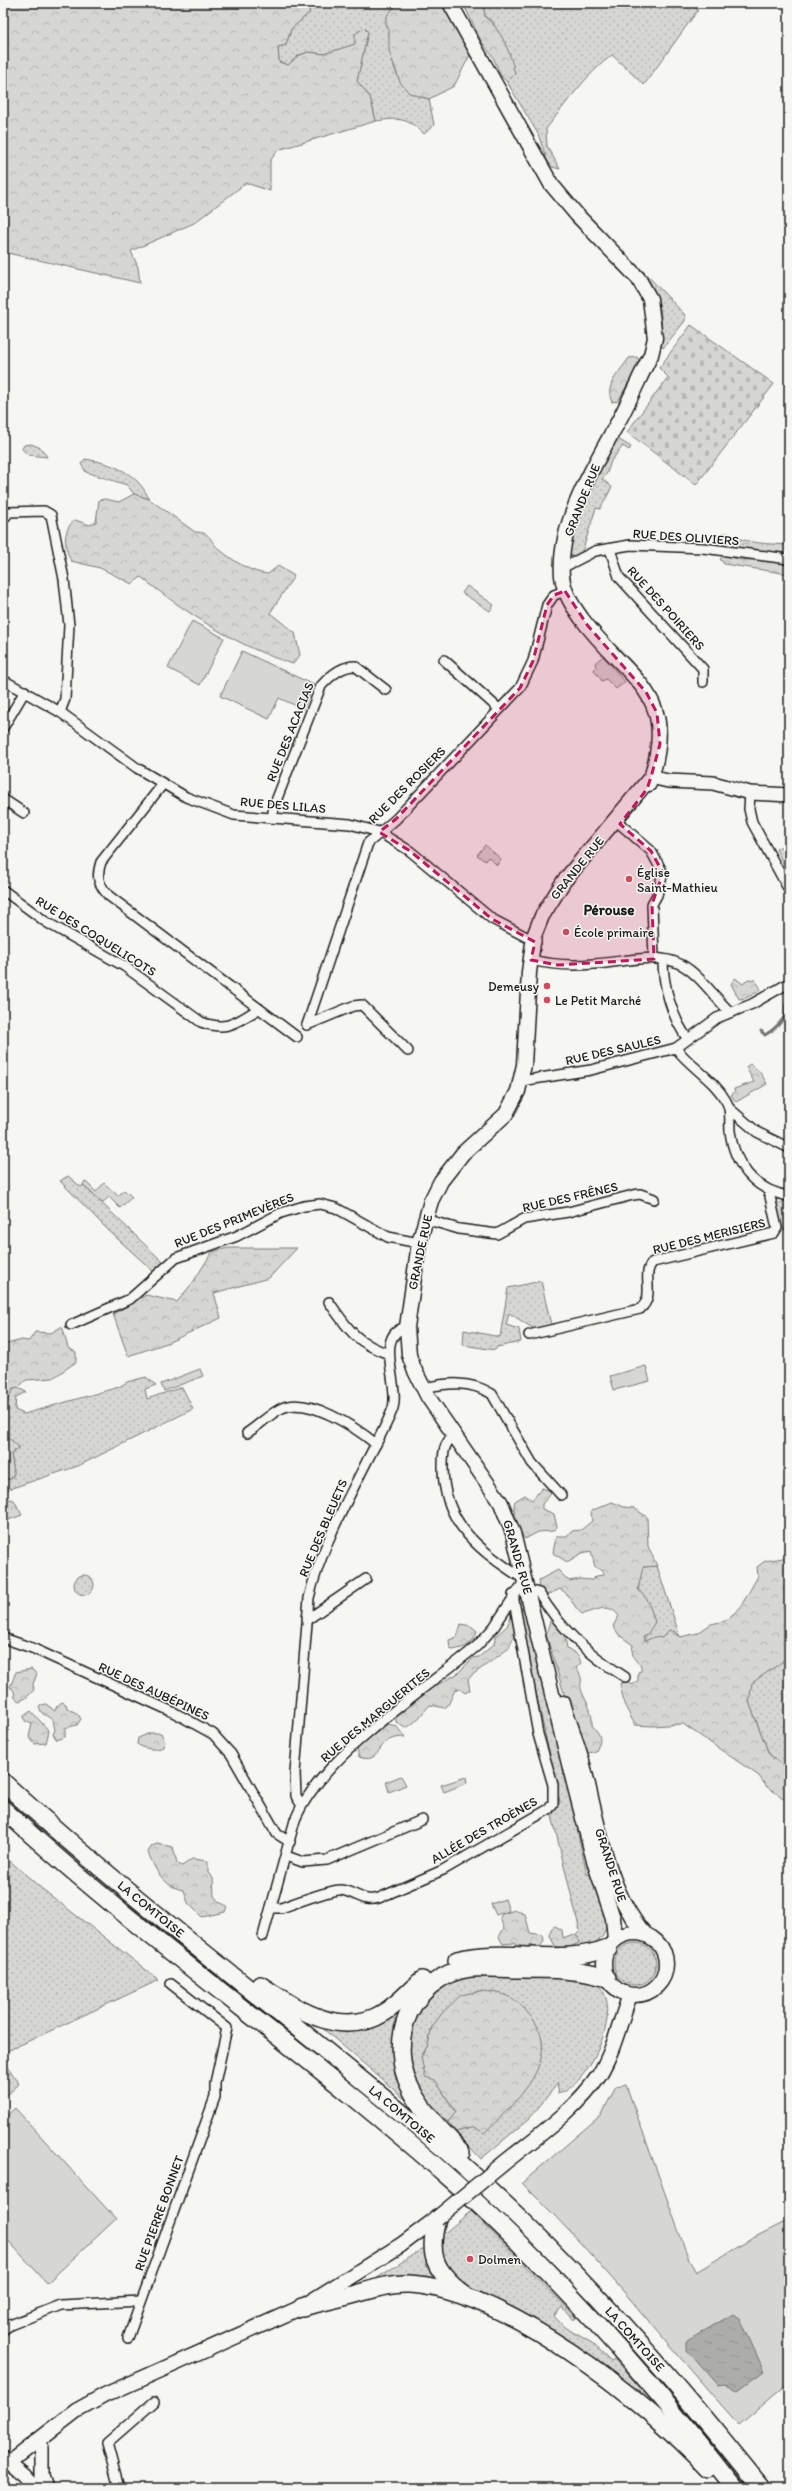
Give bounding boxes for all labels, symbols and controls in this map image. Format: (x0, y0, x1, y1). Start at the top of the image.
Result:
street label: GRANDE RUE (561, 462, 603, 538)
street label: RUE DES OLIVIERS (632, 526, 740, 548)
street label: RUE DES POIRIERS (624, 563, 708, 653)
street label: RUE DES ACACIAS (263, 680, 317, 784)
street label: RUE DES ROSIERS (365, 743, 449, 827)
street label: RUE DES LILAS (240, 794, 326, 816)
street label: GRANDE RUE (547, 833, 607, 903)
place label: Église Saint-Mathieu (637, 865, 718, 895)
marker: Église Saint-Mathieu (624, 874, 634, 884)
street label: RUE DES COQUELICOTS (33, 893, 159, 979)
district label: Pérouse (583, 901, 635, 919)
place label: École primaire (574, 925, 654, 940)
marker: École primaire (561, 927, 571, 937)
place label: Demeusy (488, 979, 539, 994)
marker: Demeusy (542, 981, 552, 991)
place label: Le Petit Marché (555, 993, 641, 1008)
marker: Le Petit Marché (542, 995, 552, 1005)
street label: RUE DES SAULES (564, 1032, 662, 1068)
street label: RUE DES FRÊNES (521, 1179, 619, 1215)
street label: RUE DES PRIMEVÈRES (172, 1189, 296, 1251)
street label: GRANDE RUE (405, 1213, 435, 1291)
street label: RUE DES MERISIERS (651, 1215, 767, 1257)
street label: RUE DES BLEUETS (296, 1477, 350, 1579)
street label: GRANDE RUE (500, 1518, 536, 1596)
street label: RUE DES AUBÉPINES (96, 1659, 212, 1723)
street label: RUE DES MARGUERITES (317, 1665, 433, 1765)
street label: ALLÉE DES TROÈNES (428, 1793, 540, 1867)
street label: GRANDE RUE (592, 1826, 630, 1904)
street label: LA COMTOISE (114, 1877, 188, 1941)
street label: LA COMTOISE (366, 2082, 438, 2146)
street label: RUE PIERRE BONNET (131, 2153, 187, 2273)
place label: Dolmen (478, 2252, 522, 2267)
marker: Dolmen (465, 2254, 475, 2264)
street label: LA COMTOISE (602, 2304, 668, 2374)

